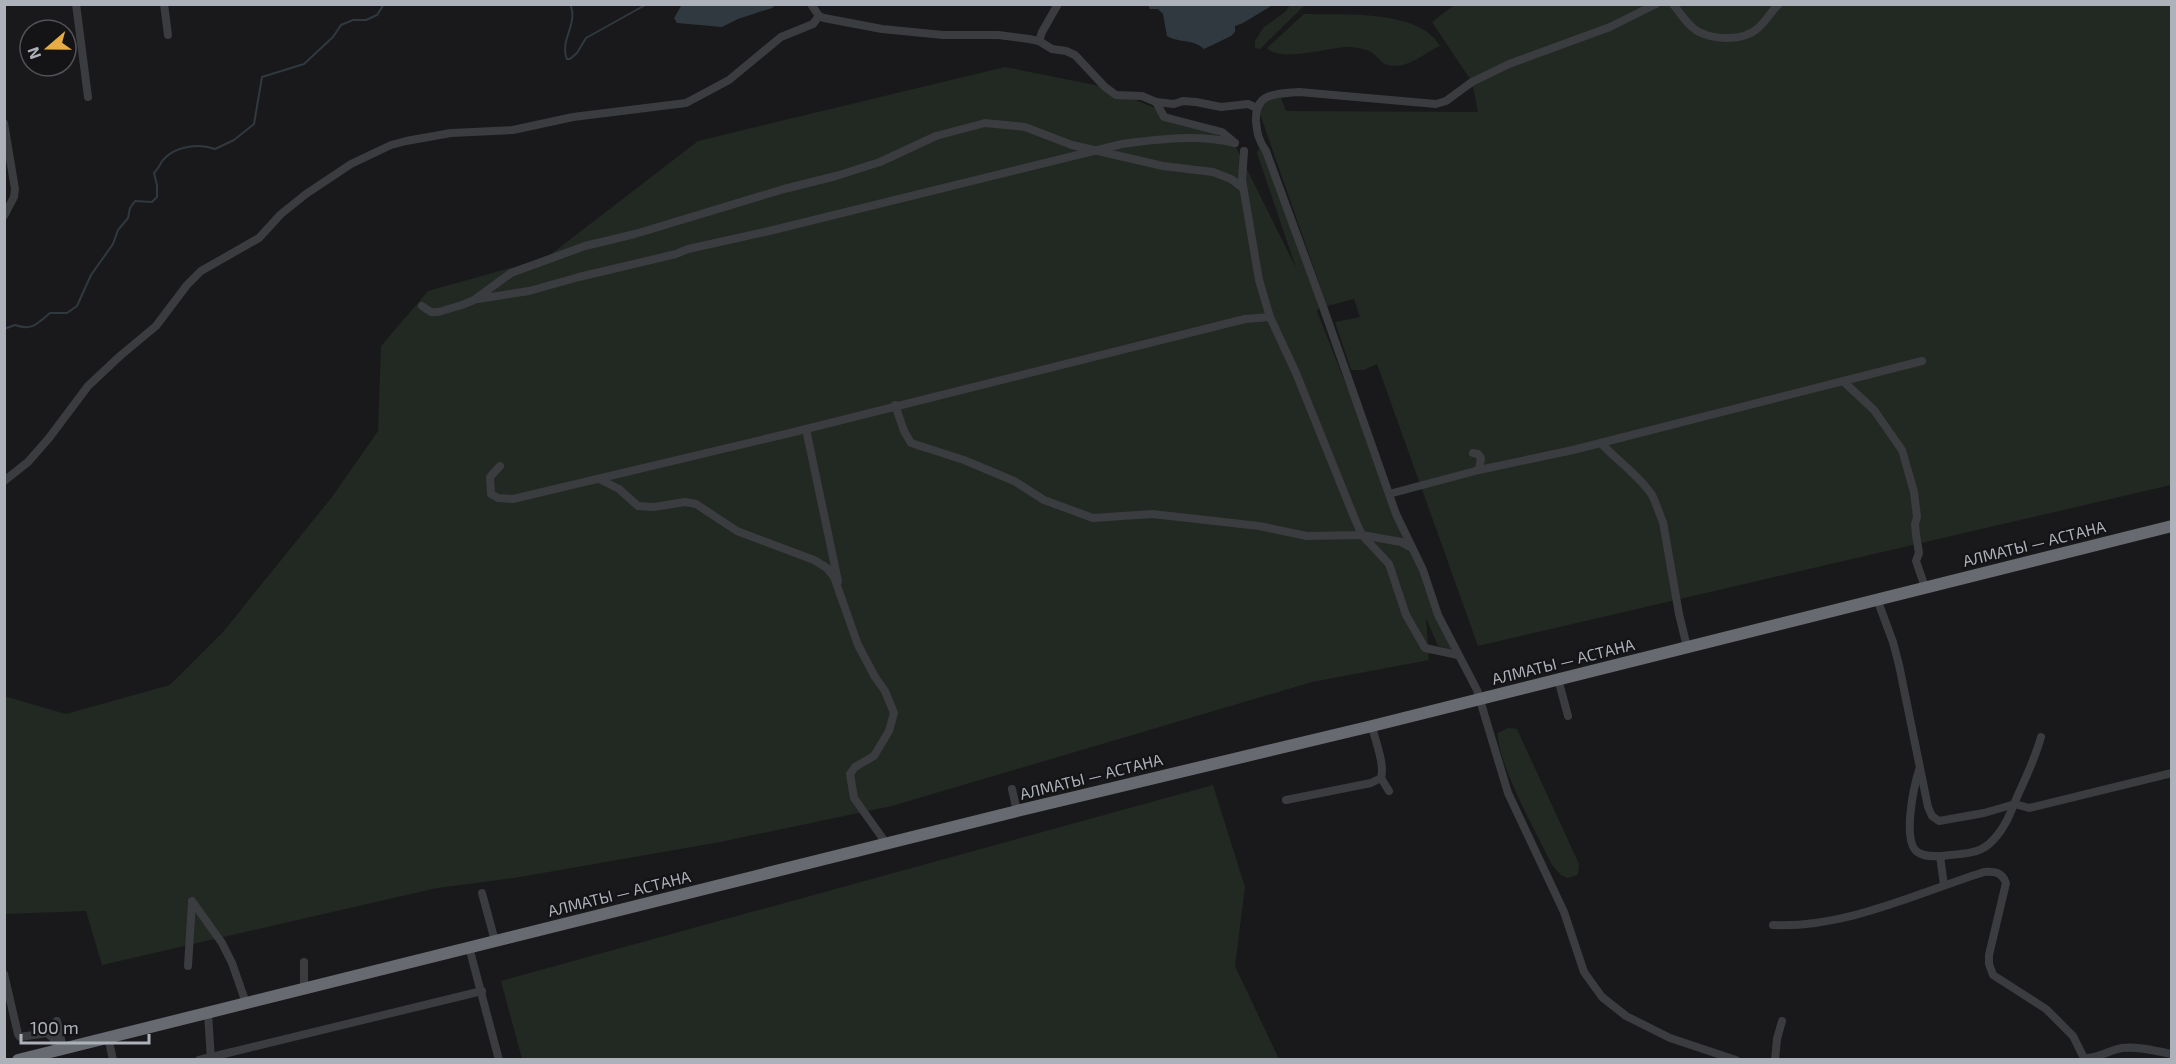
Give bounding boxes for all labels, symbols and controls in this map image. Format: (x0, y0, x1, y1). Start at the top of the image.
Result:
north arrow (18, 18, 78, 78)
text: N (23, 45, 44, 62)
street label: АЛМАТЫ — АСТАНА (1961, 516, 2107, 570)
street label: АЛМАТЫ — АСТАНА (1490, 634, 1636, 688)
street label: АЛМАТЫ — АСТАНА (1018, 749, 1164, 803)
street label: АЛМАТЫ — АСТАНА (546, 866, 692, 920)
scale bar (21, 1007, 148, 1045)
text: 100 m (30, 1016, 79, 1038)

